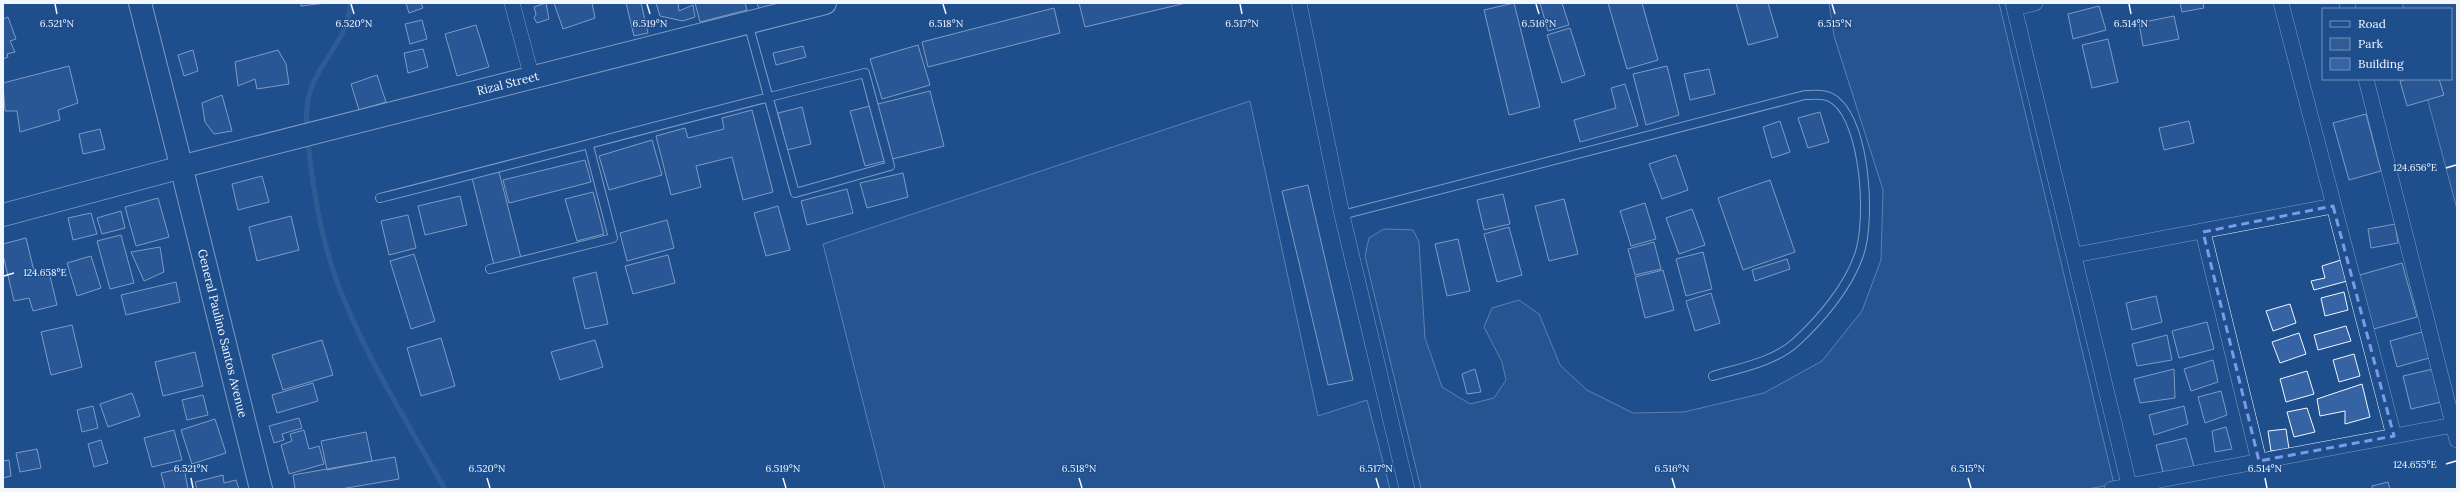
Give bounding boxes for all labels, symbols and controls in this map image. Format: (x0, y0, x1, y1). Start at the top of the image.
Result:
legend (2322, 8, 2452, 80)
text: Road (2358, 16, 2386, 31)
text: 6.521°N (40, 17, 75, 30)
text: 6.520°N (336, 17, 373, 30)
text: 6.519°N (633, 17, 668, 30)
text: 6.518°N (929, 17, 964, 30)
text: 6.517°N (1225, 17, 1259, 30)
text: 6.516°N (1522, 17, 1557, 30)
text: 6.515°N (1818, 17, 1853, 30)
text: 6.514°N (2114, 17, 2149, 30)
text: Park (2358, 36, 2384, 51)
text: Building (2358, 56, 2404, 71)
street label: Rizal Street (475, 68, 541, 98)
text: 124.656°E (2393, 161, 2437, 174)
street label: General Paulino Santos Avenue (195, 247, 251, 420)
text: 124.658°E (23, 266, 67, 279)
text: 124.655°E (2393, 458, 2437, 471)
text: 6.521°N (174, 462, 209, 475)
text: 6.520°N (469, 462, 506, 475)
text: 6.519°N (766, 462, 801, 475)
text: 6.518°N (1062, 462, 1097, 475)
text: 6.517°N (1359, 462, 1393, 475)
text: 6.516°N (1655, 462, 1690, 475)
text: 6.515°N (1951, 462, 1986, 475)
text: 6.514°N (2248, 462, 2283, 475)

